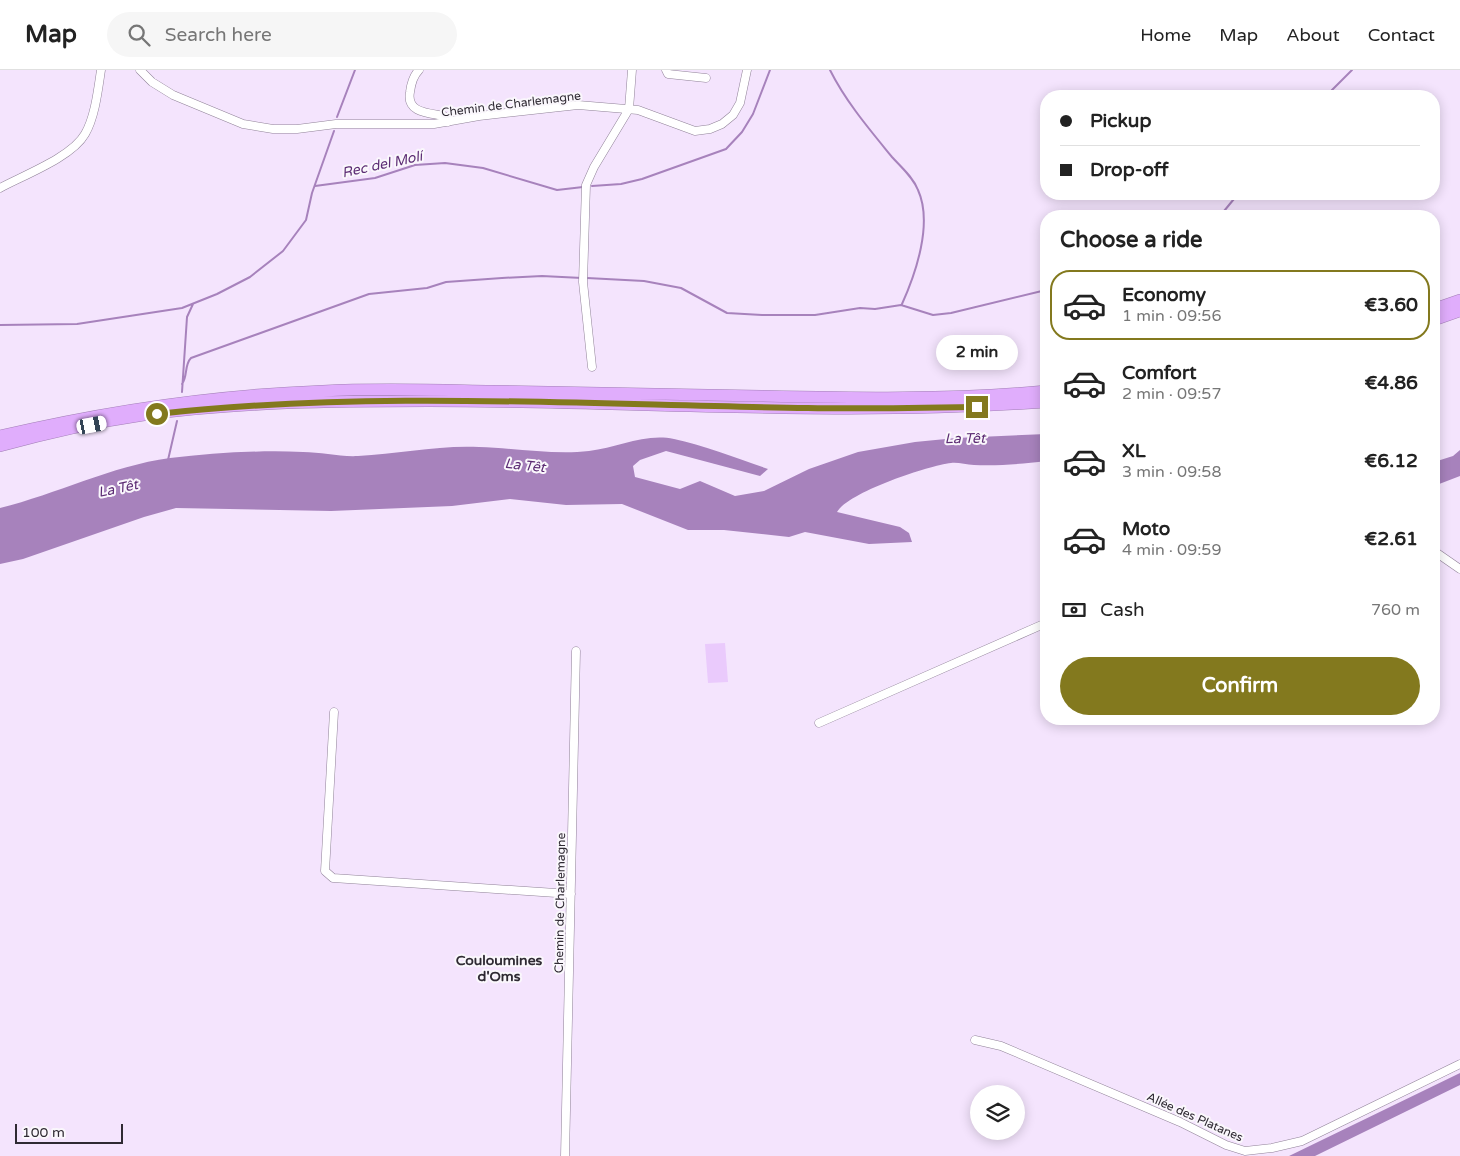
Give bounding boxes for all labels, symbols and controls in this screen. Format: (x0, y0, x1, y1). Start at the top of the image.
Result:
search box (107, 12, 457, 57)
text: Map (25, 20, 77, 49)
icon: search (125, 21, 153, 49)
text: Search here (165, 24, 272, 46)
text: Home (1140, 24, 1191, 46)
text: Map (1219, 24, 1258, 46)
text: About (1286, 24, 1340, 46)
text: Contact (1368, 24, 1435, 46)
street label: Chemin de Charlemagne (440, 88, 582, 120)
text: Pickup (1090, 110, 1151, 132)
water label: Rec del Molí (340, 147, 426, 181)
text: Drop-off (1090, 159, 1169, 181)
text: Choose a ride (1060, 227, 1203, 253)
icon: car (1062, 283, 1107, 328)
text: Economy (1122, 284, 1206, 306)
text: €3.60 (1364, 294, 1418, 316)
text: 1 min · 09:56 (1122, 306, 1221, 326)
callout: 2 min (936, 334, 1018, 370)
text: 2 min (956, 342, 998, 362)
icon: car (1062, 361, 1107, 406)
text: Comfort (1122, 362, 1196, 384)
text: €4.86 (1364, 372, 1418, 394)
text: 2 min · 09:57 (1122, 384, 1221, 404)
route end (966, 396, 988, 418)
route start (146, 403, 168, 425)
car (75, 415, 108, 435)
water label: La Têt (945, 430, 987, 447)
icon: car (1062, 439, 1107, 484)
text: XL (1122, 440, 1146, 462)
text: €6.12 (1364, 450, 1418, 472)
water label: La Têt (504, 455, 548, 476)
text: 3 min · 09:58 (1122, 462, 1221, 482)
water label: La Têt (97, 476, 141, 501)
icon: car (1062, 517, 1107, 562)
text: Moto (1122, 518, 1170, 540)
text: €2.61 (1364, 528, 1418, 550)
text: 4 min · 09:59 (1122, 540, 1221, 560)
icon: cash (1060, 596, 1088, 624)
text: Cash (1100, 599, 1145, 621)
text: 760 m (1371, 600, 1420, 620)
button: Confirm (1060, 657, 1420, 715)
street label: Chemin de Charlemagne (552, 832, 568, 973)
district label: Couloumines d'Oms (456, 952, 543, 985)
map controls (970, 1085, 1025, 1140)
button: layers (970, 1085, 1025, 1140)
street label: Allée des Platanes (1145, 1090, 1245, 1145)
scale bar (15, 1121, 122, 1144)
text: 100 m (22, 1124, 65, 1141)

